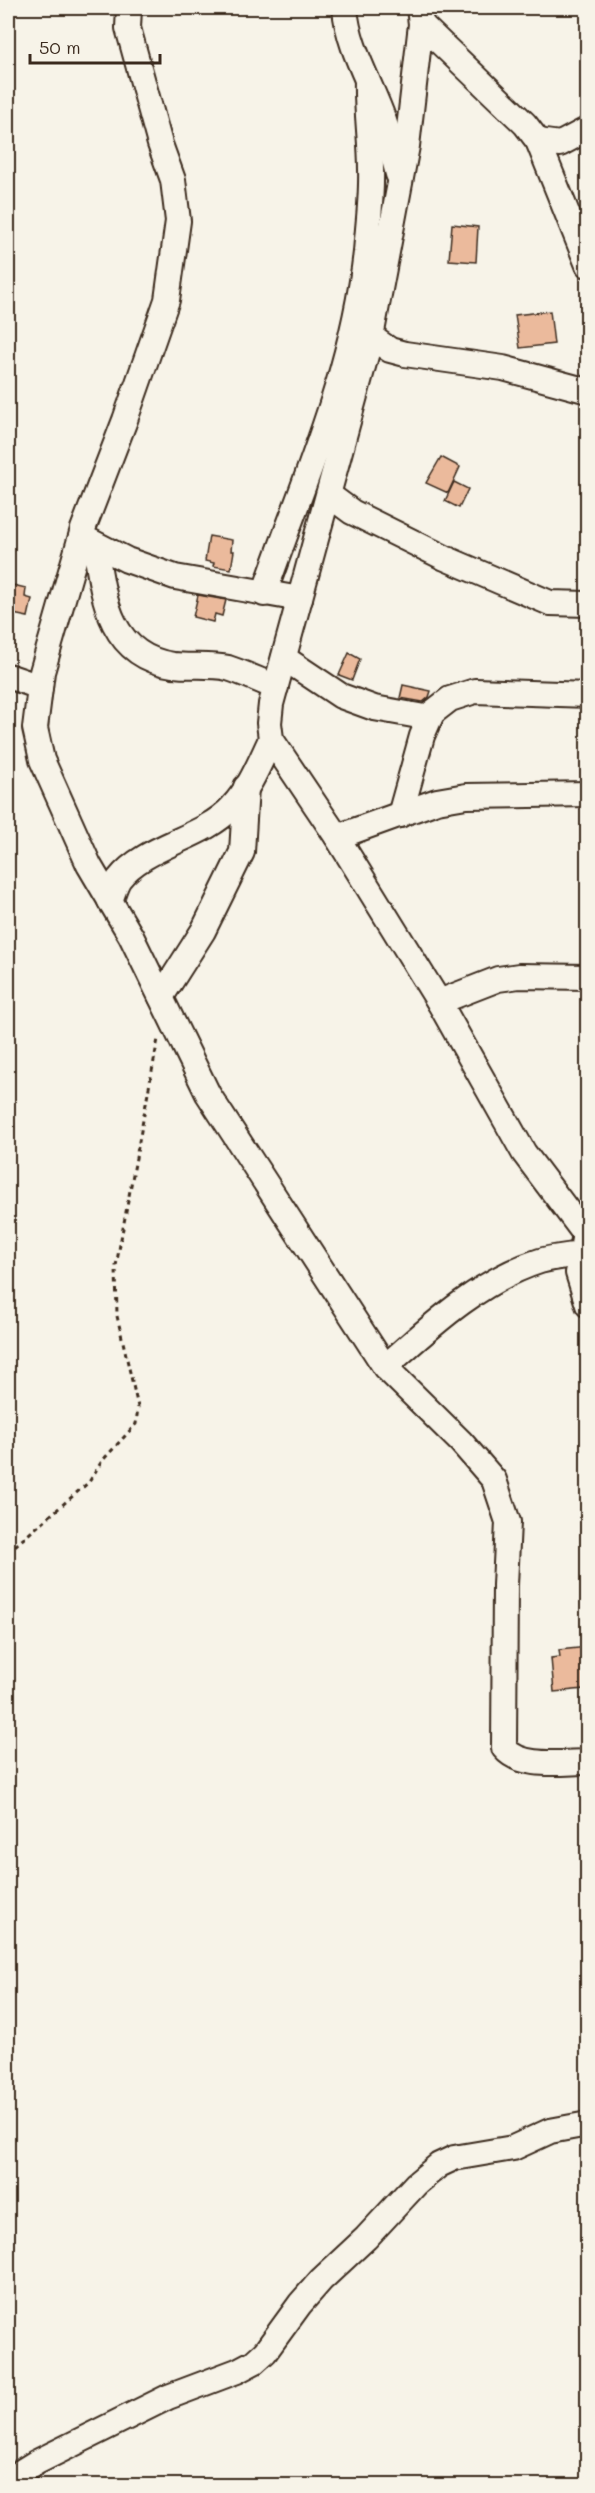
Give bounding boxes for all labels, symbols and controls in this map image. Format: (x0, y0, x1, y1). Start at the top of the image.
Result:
scale bar (30, 27, 160, 65)
text: 50 m (39, 35, 81, 59)

